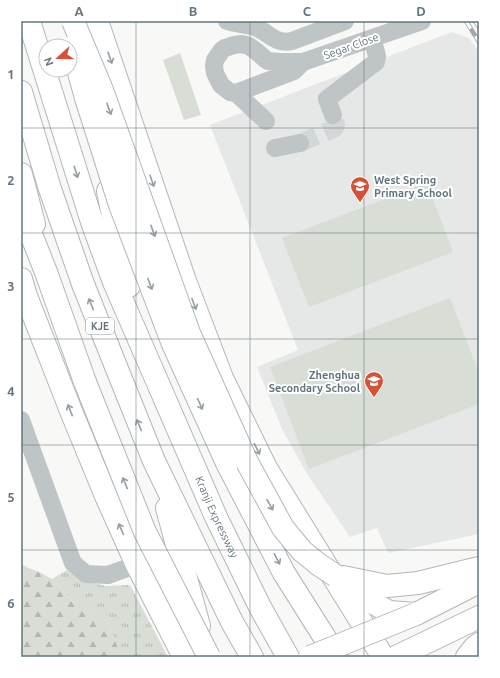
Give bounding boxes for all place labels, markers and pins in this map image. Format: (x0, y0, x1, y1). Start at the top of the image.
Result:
place label: West Spring Primary School (374, 174, 453, 199)
school or university icon: West Spring Primary School (349, 175, 371, 203)
place label: Zhenghua Secondary School (269, 369, 361, 394)
school or university icon: Zhenghua Secondary School (363, 370, 385, 398)

